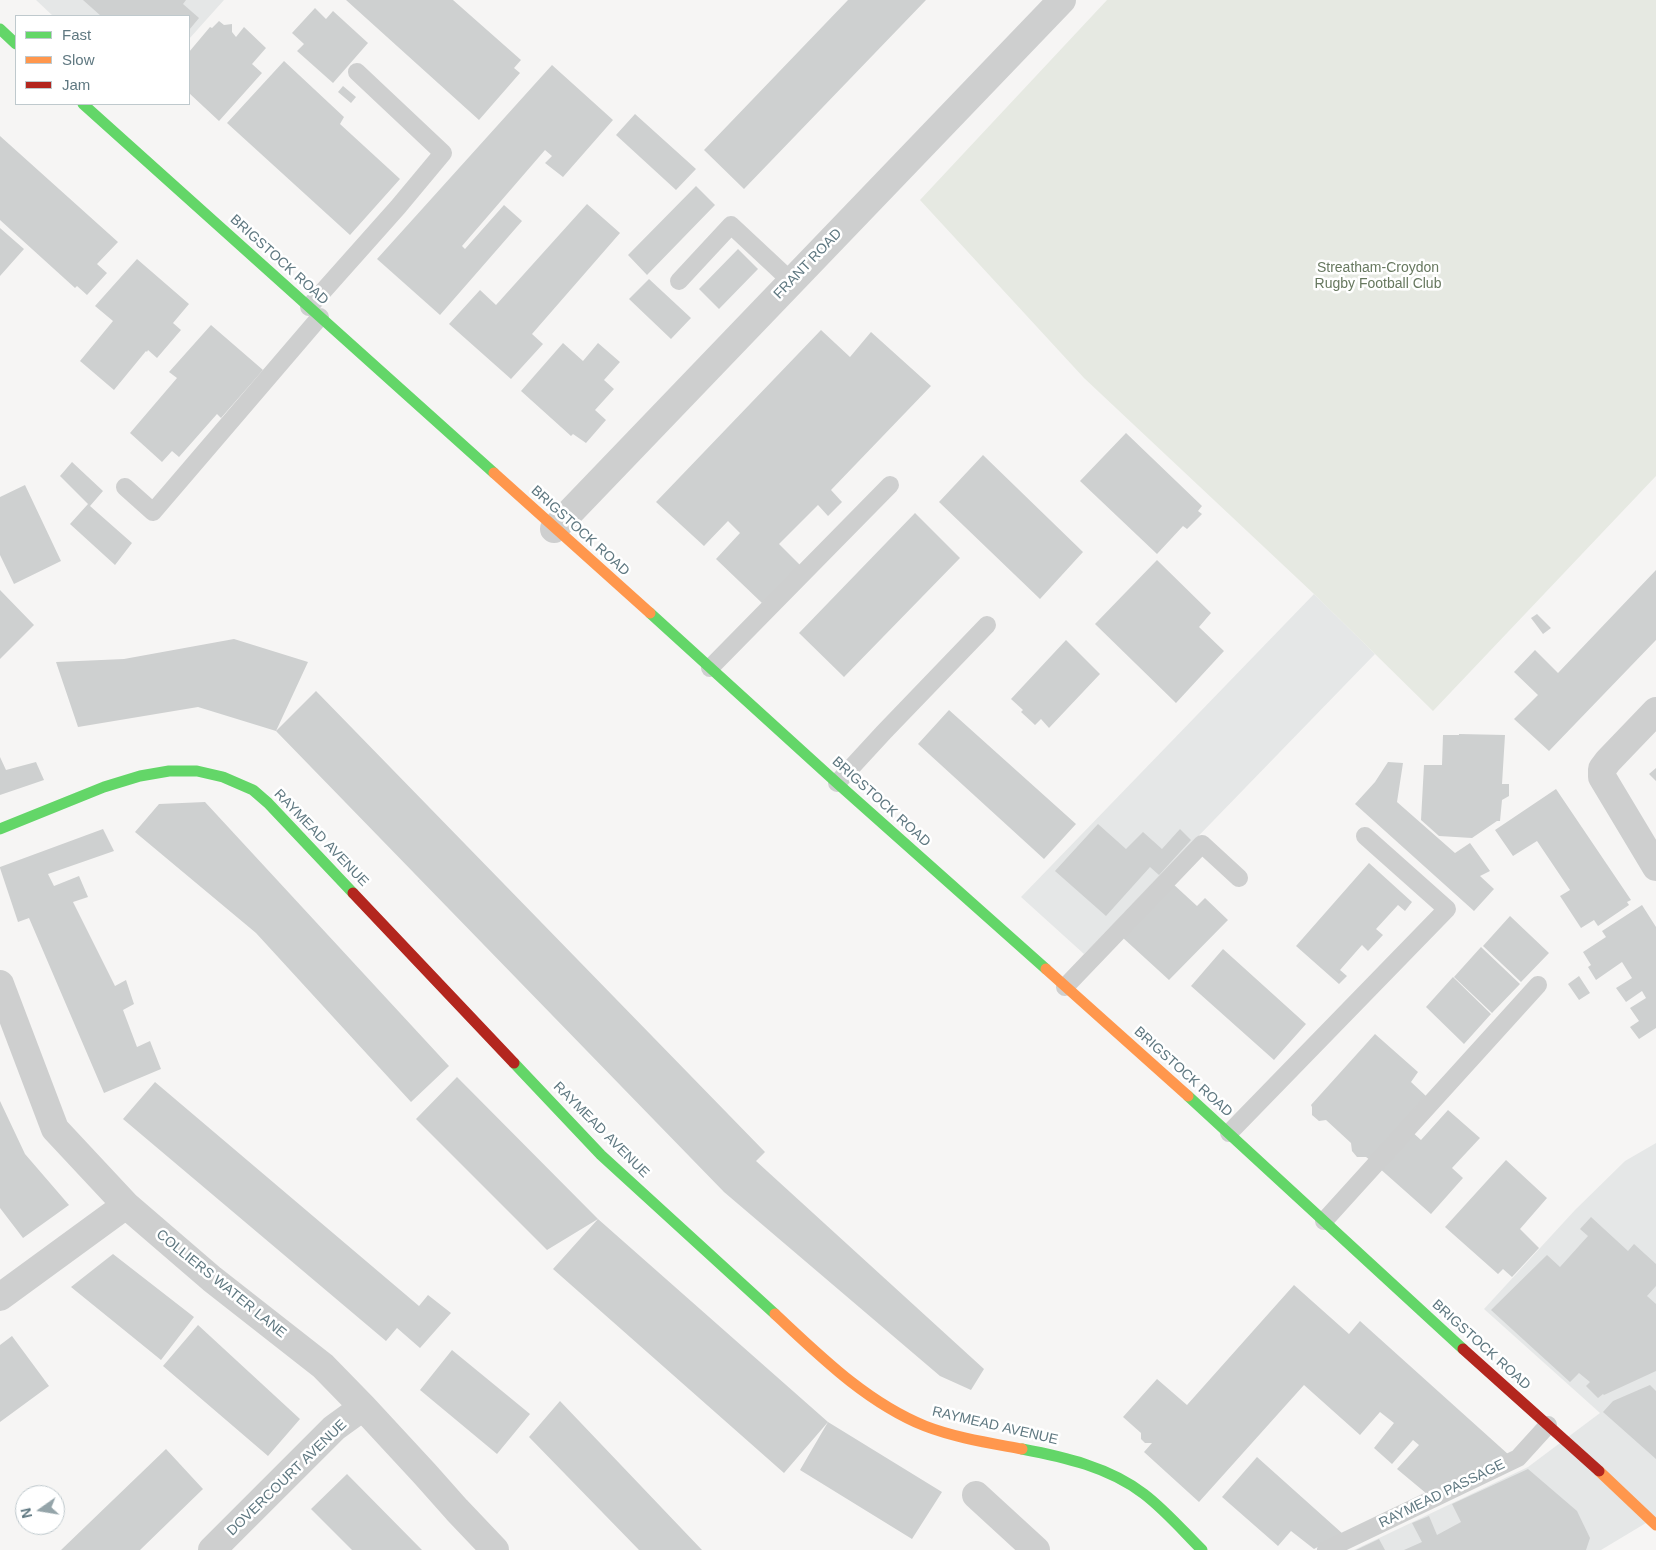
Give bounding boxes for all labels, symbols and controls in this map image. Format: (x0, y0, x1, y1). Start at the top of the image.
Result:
legend (15, 15, 190, 105)
text: Fast (62, 26, 91, 43)
text: Slow (62, 51, 95, 68)
text: Jam (62, 76, 90, 93)
street label: BRIGSTOCK ROAD (226, 211, 332, 309)
street label: FRANT ROAD (770, 225, 846, 303)
park label: Streatham-Croydon Rugby Football Club (1315, 260, 1441, 292)
street label: BRIGSTOCK ROAD (527, 482, 633, 580)
street label: BRIGSTOCK ROAD (828, 753, 934, 851)
street label: RAYMEAD AVENUE (270, 786, 372, 890)
street label: BRIGSTOCK ROAD (1130, 1023, 1236, 1121)
street label: RAYMEAD AVENUE (550, 1079, 652, 1181)
street label: COLLIERS WATER LANE (153, 1226, 289, 1342)
street label: BRIGSTOCK ROAD (1428, 1296, 1534, 1394)
street label: RAYMEAD AVENUE (930, 1403, 1060, 1449)
street label: DOVERCOURT AVENUE (224, 1416, 350, 1540)
street label: RAYMEAD PASSAGE (1376, 1456, 1508, 1532)
north arrow (15, 1485, 65, 1535)
text: N (17, 1506, 35, 1520)

